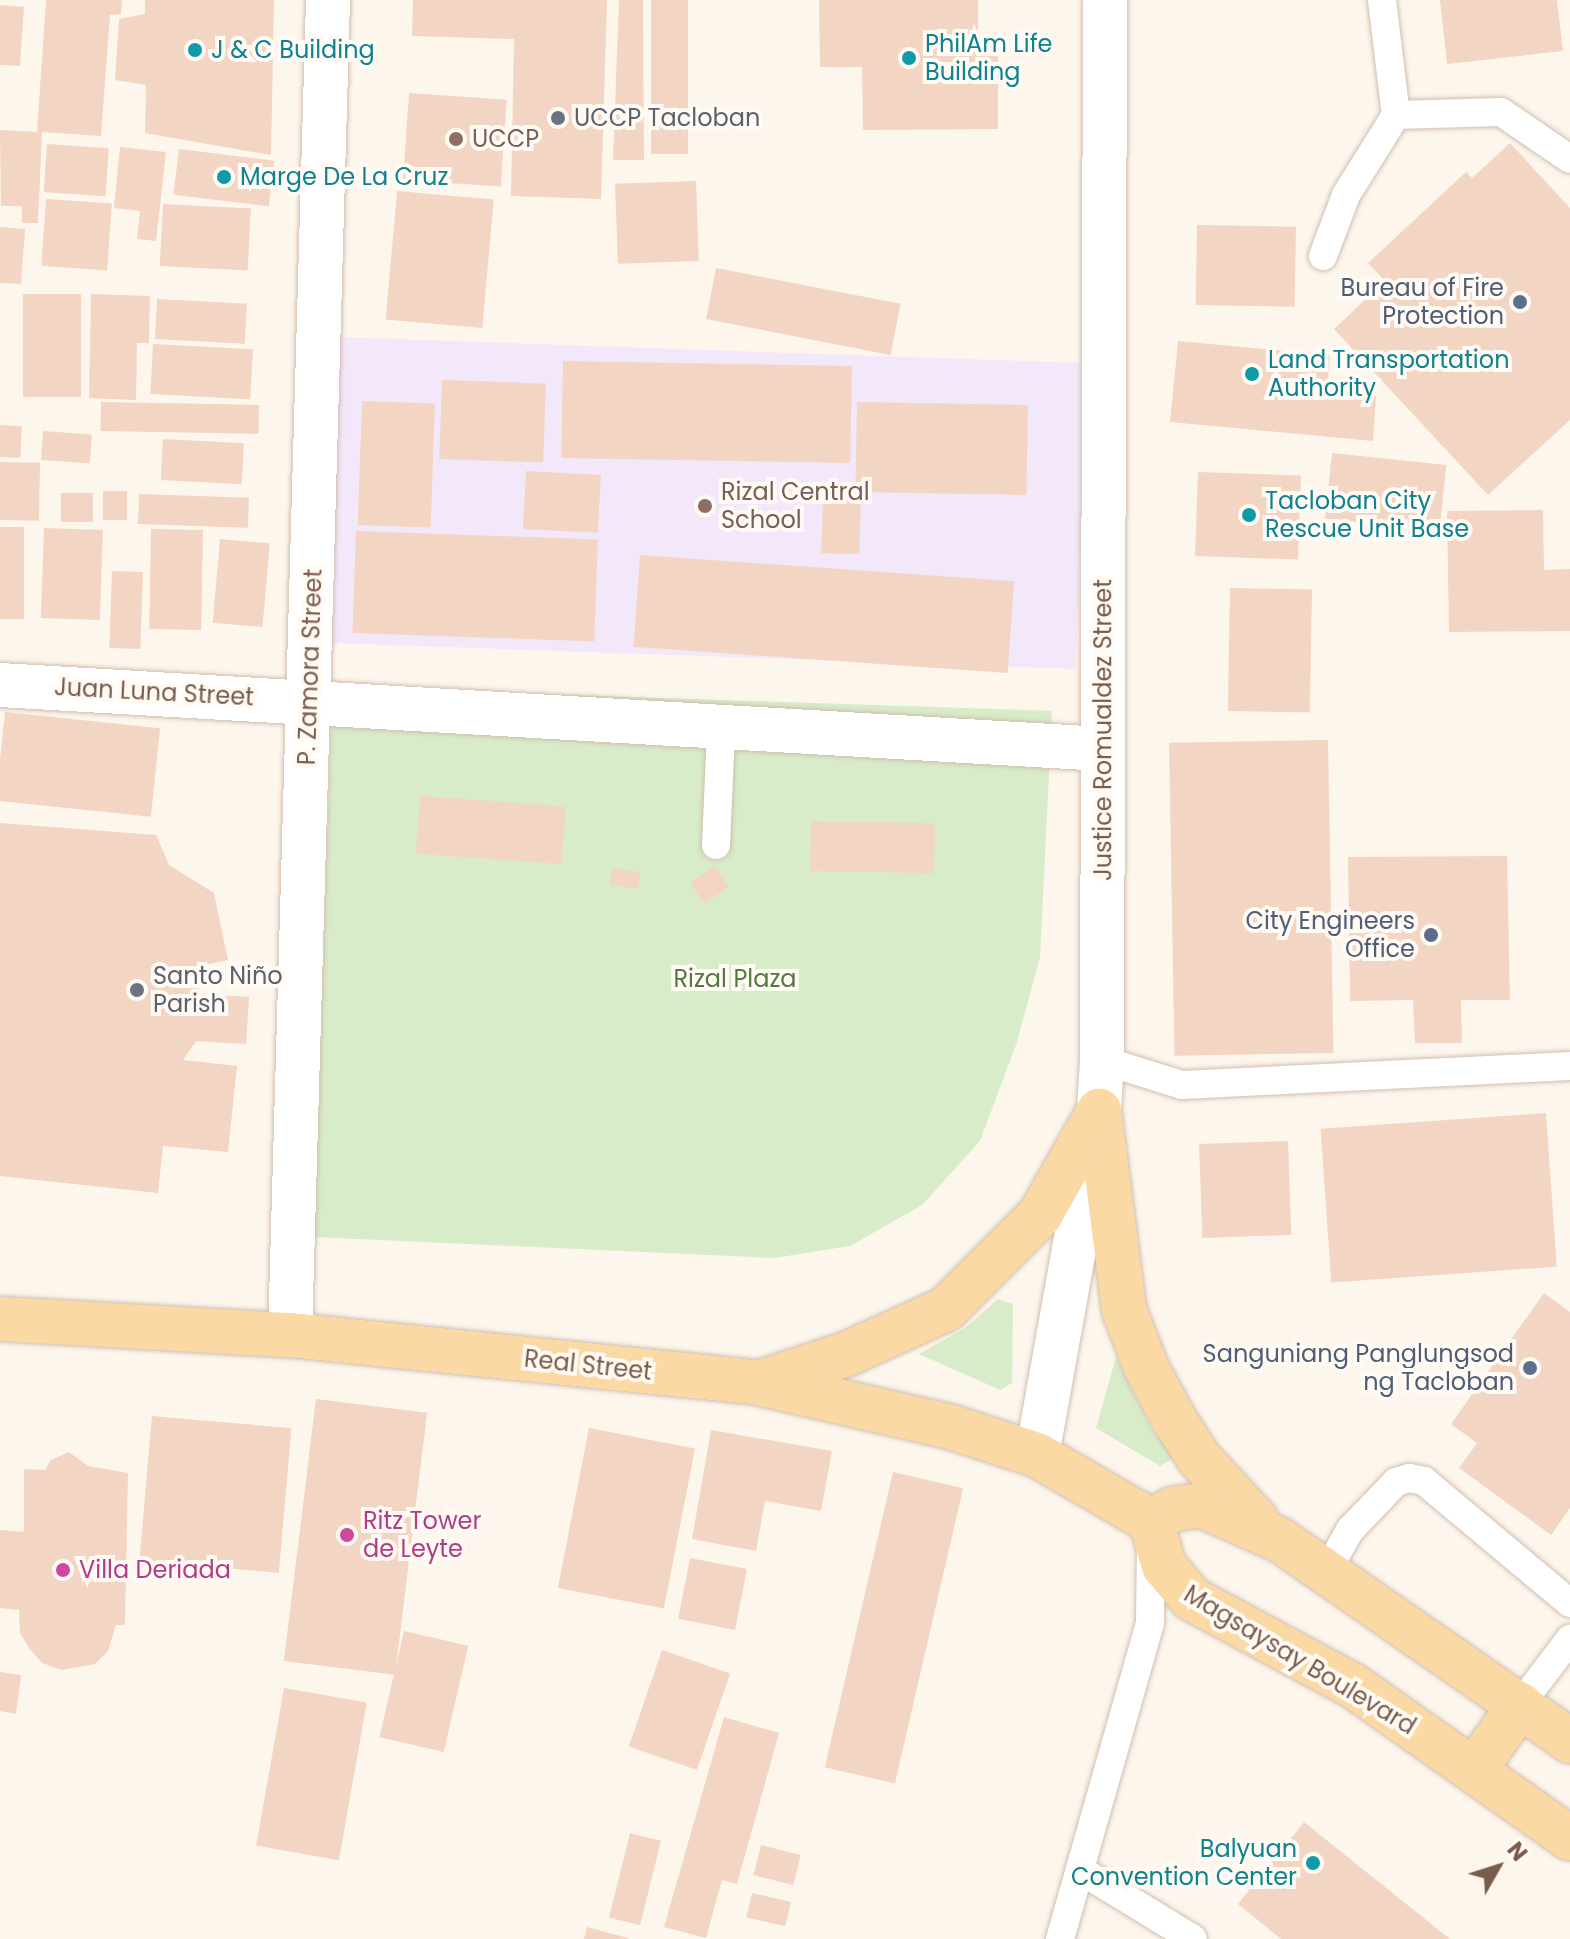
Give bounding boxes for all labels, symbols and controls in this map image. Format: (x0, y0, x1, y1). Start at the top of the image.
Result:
place label: PhilAm Life Building (925, 30, 1052, 86)
place label: J & C Building (211, 36, 375, 64)
marker: J & C Building (186, 41, 204, 59)
marker: PhilAm Life Building (900, 49, 918, 67)
place label: UCCP Tacloban (574, 104, 760, 132)
marker: UCCP Tacloban (549, 109, 567, 127)
place label: UCCP (472, 125, 539, 153)
marker: UCCP (447, 130, 465, 148)
place label: Marge De La Cruz (240, 163, 448, 191)
marker: Marge De La Cruz (215, 168, 233, 186)
place label: Bureau of Fire Protection (1341, 274, 1504, 330)
marker: Bureau of Fire Protection (1511, 293, 1529, 311)
place label: Land Transportation Authority (1268, 346, 1509, 402)
marker: Land Transportation Authority (1243, 365, 1261, 383)
place label: Rizal Central School (721, 478, 870, 534)
place label: Tacloban City Rescue Unit Base (1265, 487, 1469, 543)
marker: Rizal Central School (696, 497, 714, 515)
marker: Tacloban City Rescue Unit Base (1240, 506, 1258, 524)
street label: P. Zamora Street (292, 568, 328, 766)
street label: Justice Romualdez Street (1089, 579, 1117, 881)
street label: Juan Luna Street (53, 672, 255, 712)
place label: City Engineers Office (1246, 907, 1415, 963)
marker: City Engineers Office (1422, 926, 1440, 944)
place label: Santo Niño Parish (153, 962, 283, 1018)
park label: Rizal Plaza (673, 965, 797, 993)
marker: Santo Niño Parish (128, 981, 146, 999)
place label: Sanguniang Panglungsod ng Tacloban (1203, 1340, 1514, 1396)
street label: Real Street (523, 1344, 653, 1386)
marker: Sanguniang Panglungsod ng Tacloban (1521, 1359, 1539, 1377)
place label: Ritz Tower de Leyte (363, 1507, 481, 1563)
marker: Ritz Tower de Leyte (338, 1526, 356, 1544)
place label: Villa Deriada (79, 1556, 231, 1584)
marker: Villa Deriada (54, 1561, 72, 1579)
street label: Magsaysay Boulevard (1179, 1579, 1421, 1741)
north arrow (1458, 1827, 1538, 1907)
place label: Balyuan Convention Center (1071, 1835, 1297, 1891)
text: N (1500, 1835, 1534, 1868)
marker: Balyuan Convention Center (1304, 1854, 1322, 1872)

